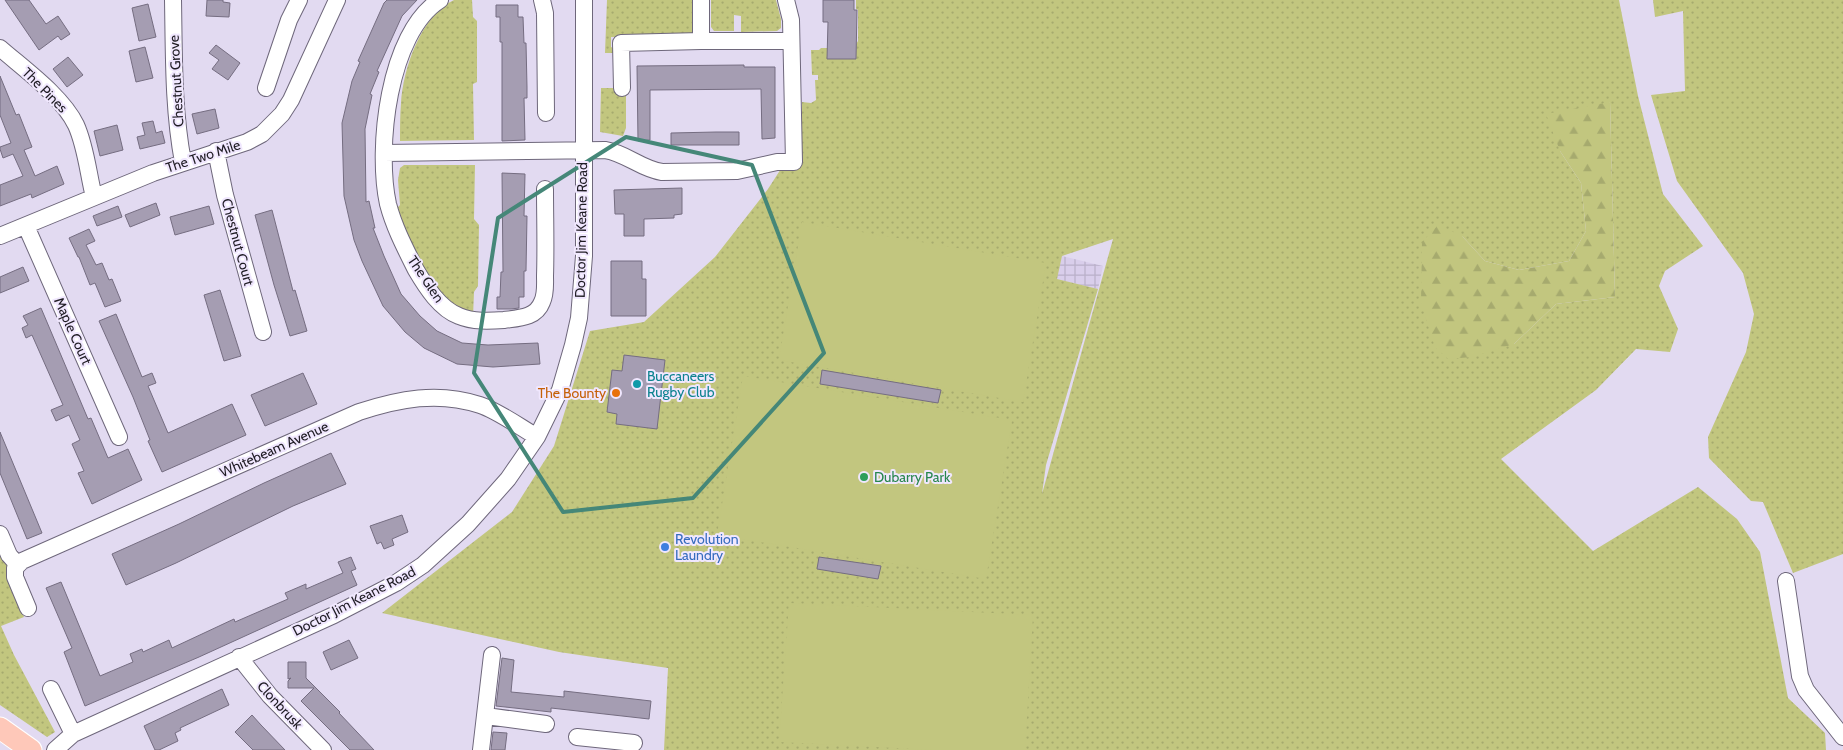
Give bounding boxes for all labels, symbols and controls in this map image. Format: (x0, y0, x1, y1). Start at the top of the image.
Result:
street label: Chestnut Grove (165, 35, 187, 127)
street label: The Pines (18, 63, 72, 117)
street label: The Two Mile (163, 136, 243, 176)
street label: Doctor Jim Keane Road (571, 162, 591, 298)
street label: Chestnut Court (218, 196, 258, 288)
street label: The Glen (404, 252, 448, 306)
street label: Maple Court (50, 294, 96, 368)
place label: Buccaneers Rugby Club (647, 367, 715, 401)
marker: Buccaneers Rugby Club (631, 378, 643, 390)
place label: The Bounty (538, 384, 606, 402)
marker: The Bounty (610, 387, 622, 399)
street label: Whitebeam Avenue (217, 417, 331, 481)
place label: Dubarry Park (874, 468, 951, 486)
marker: Dubarry Park (858, 471, 870, 483)
place label: Revolution Laundry (675, 530, 739, 564)
marker: Revolution Laundry (659, 541, 671, 553)
street label: Doctor Jim Keane Road (289, 562, 419, 640)
street label: Clonbrusk (253, 677, 307, 733)

